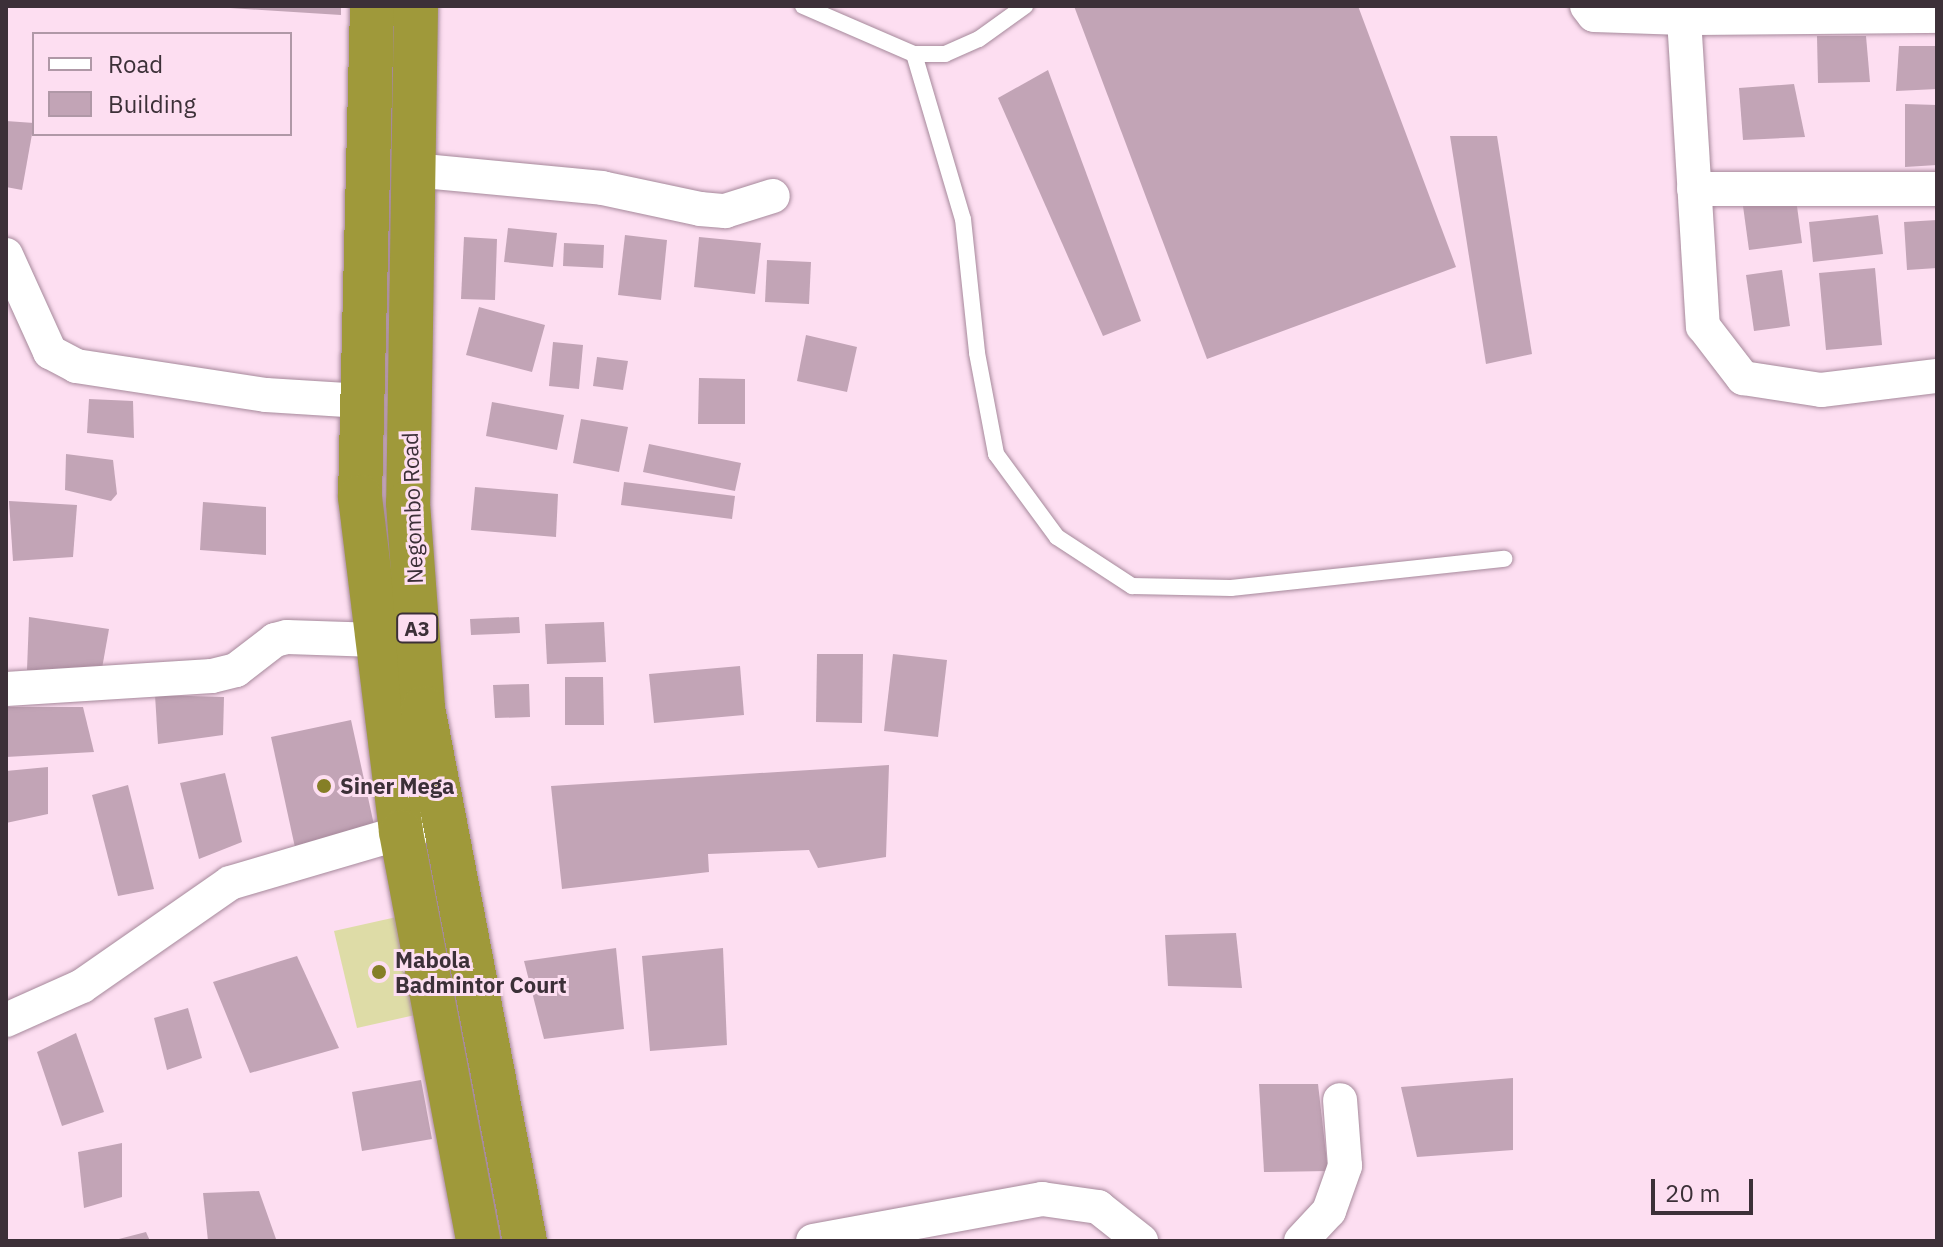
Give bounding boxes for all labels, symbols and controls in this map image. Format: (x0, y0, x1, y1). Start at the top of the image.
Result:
legend (32, 32, 292, 136)
text: Road (108, 48, 163, 80)
text: Building (108, 88, 196, 120)
street label: Negombo Road (396, 432, 428, 584)
road number: A3 (395, 612, 439, 644)
place label: Siner Mega (340, 773, 455, 799)
marker: Siner Mega (315, 777, 333, 795)
place label: Mabola Badmintor Court (395, 946, 567, 998)
marker: Mabola Badmintor Court (370, 963, 388, 981)
scale bar (1655, 1163, 1757, 1213)
text: 20 m (1665, 1177, 1720, 1209)

